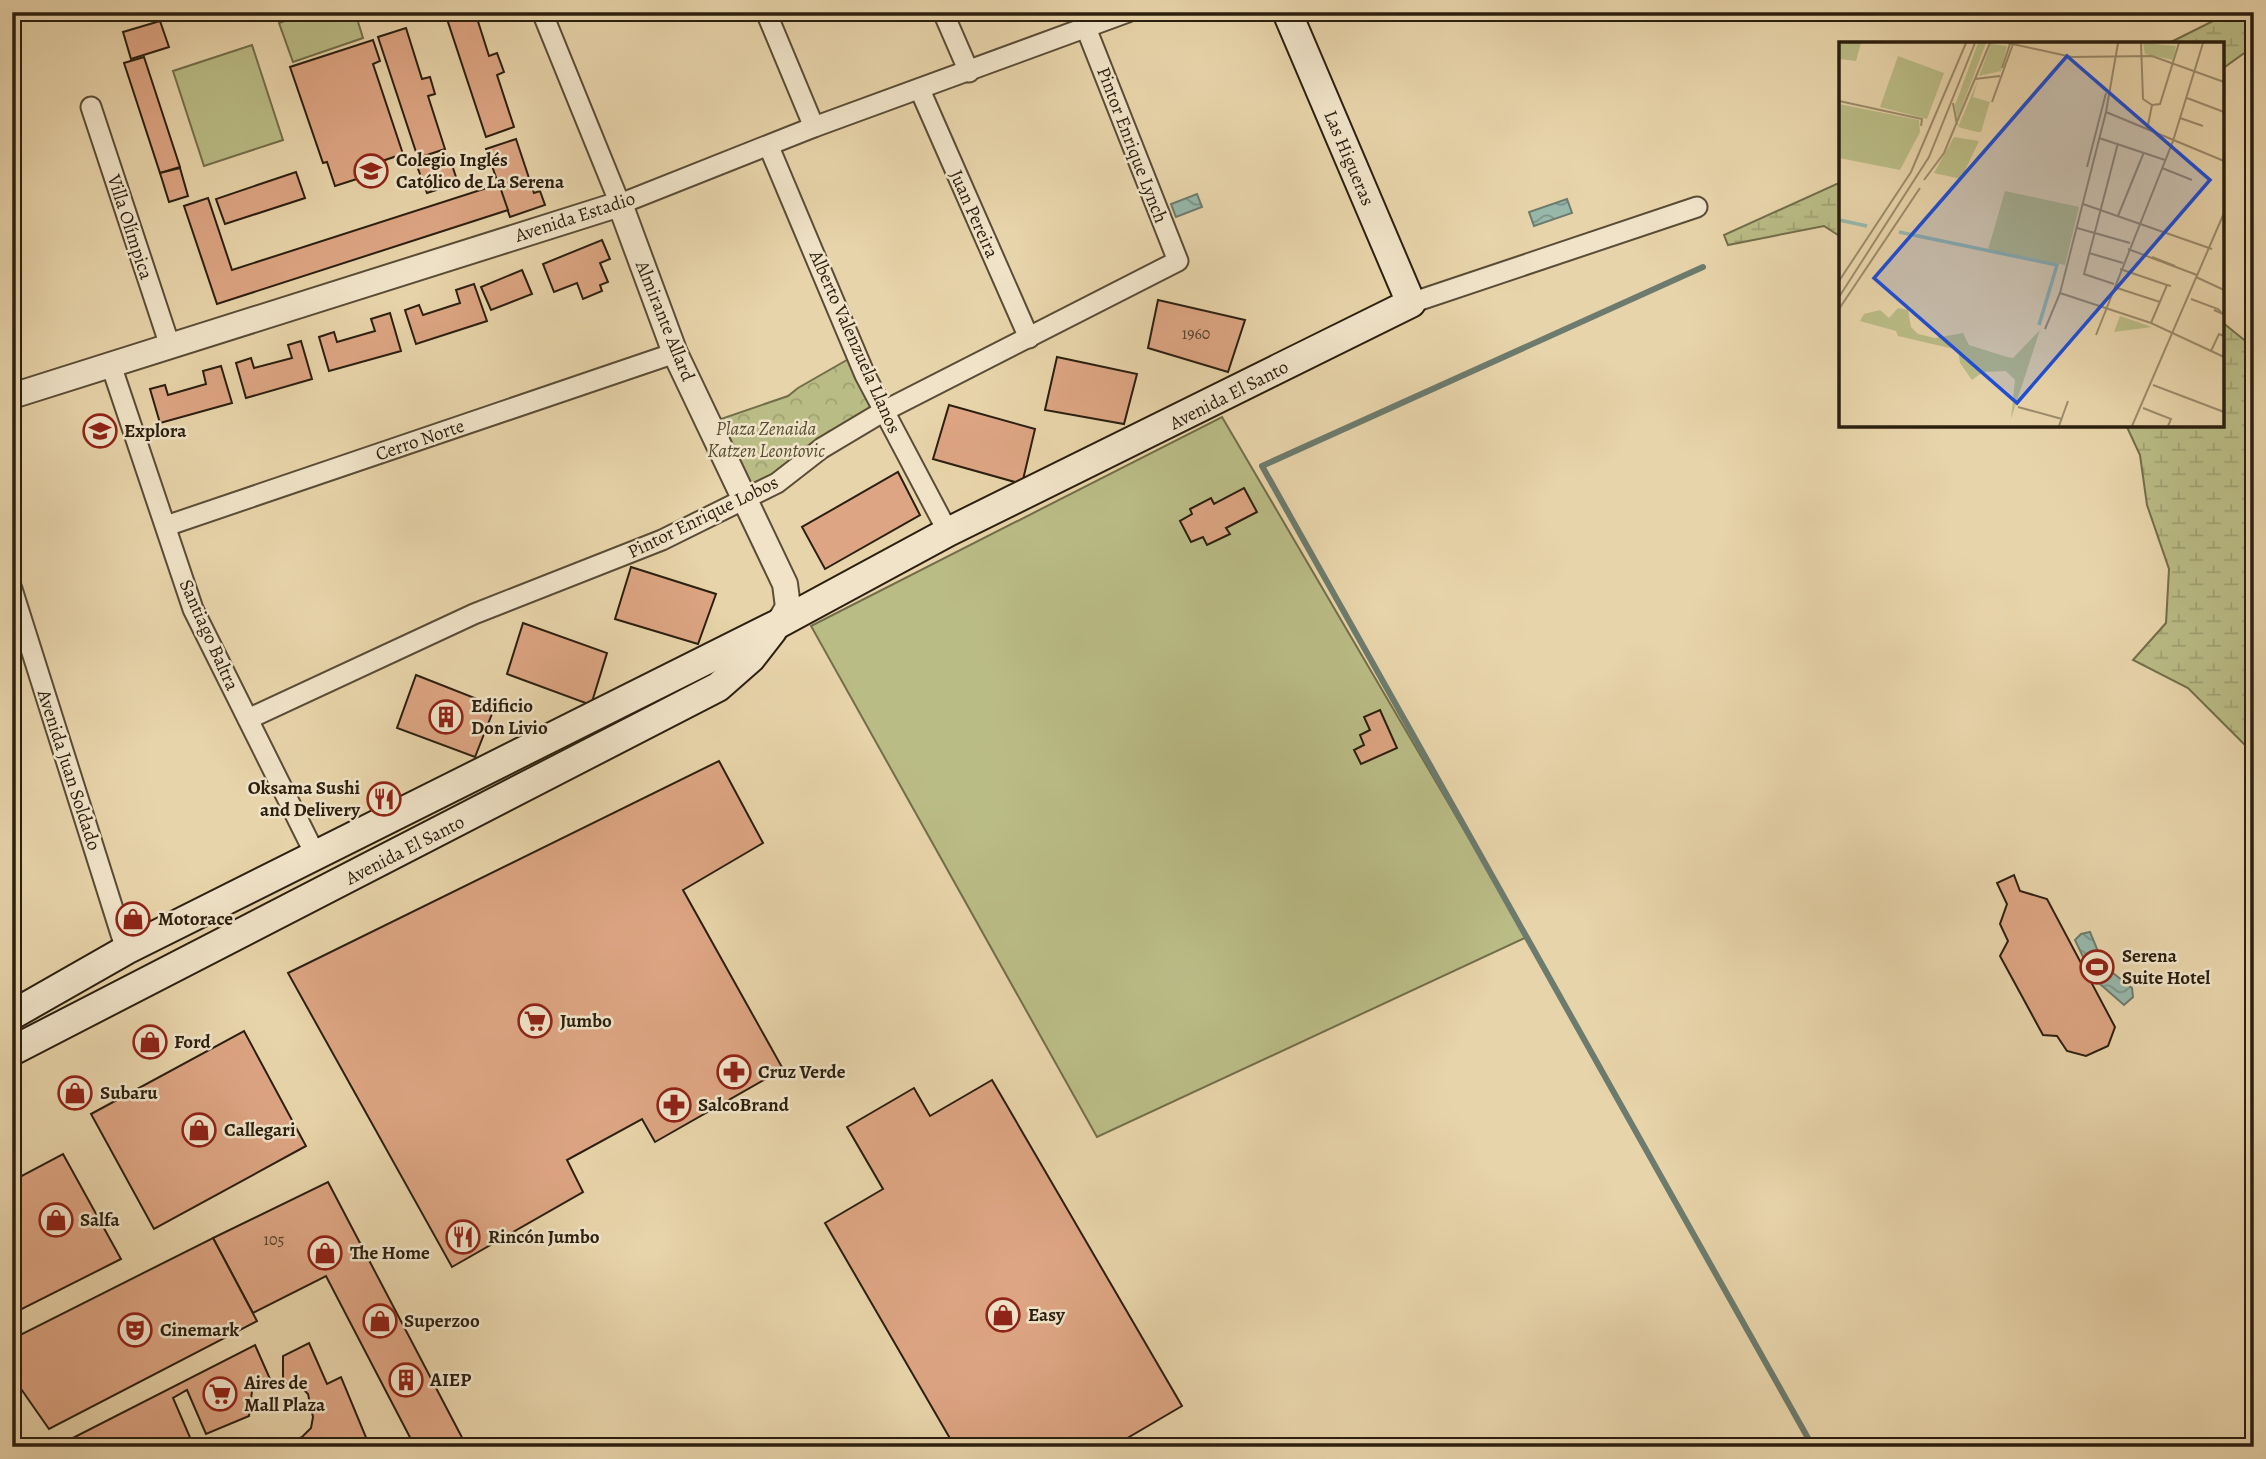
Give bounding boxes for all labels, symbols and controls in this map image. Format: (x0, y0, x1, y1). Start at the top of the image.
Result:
inset map (1839, 42, 2224, 427)
street label: Pintor Enrique Lynch (1090, 63, 1174, 227)
street label: Las Higueras (1317, 106, 1381, 210)
place label: Colegio Inglés Católico de La Serena (396, 147, 565, 195)
school or university icon: Colegio Inglés Católico de La Serena (352, 152, 390, 190)
street label: Juan Pereira (943, 166, 1005, 262)
street label: Villa Olímpica (100, 170, 159, 283)
street label: Avenida Estadio (511, 185, 638, 249)
street label: Alberto Valenzuela Llanos (802, 245, 907, 438)
street label: Almirante Allard (629, 256, 701, 386)
house number: 1960 (1182, 323, 1210, 345)
street label: Avenida El Santo (1164, 354, 1293, 437)
school or university icon: Explora (81, 412, 119, 450)
street label: Cerro Norte (372, 413, 468, 467)
park label: Plaza Zenaida Katzen Leontovic (707, 416, 825, 464)
place label: Explora (124, 418, 187, 444)
street label: Pintor Enrique Lobos (623, 469, 783, 565)
street label: Santiago Baltra (173, 575, 245, 695)
street label: Avenida Juan Soldado (30, 685, 107, 854)
place label: Edificio Don Livio (471, 693, 548, 741)
building icon: Edificio Don Livio (427, 698, 465, 736)
place label: Oksama Sushi and Delivery (248, 775, 361, 823)
restaurant icon: Oksama Sushi and Delivery (365, 780, 403, 818)
street label: Avenida El Santo (340, 809, 469, 892)
shop icon: Motorace (114, 900, 152, 938)
place label: Motorace (158, 906, 233, 932)
place label: Serena Suite Hotel (2122, 943, 2210, 991)
sports icon: Serena Suite Hotel (2078, 948, 2116, 986)
supermarket icon: Jumbo (516, 1002, 554, 1040)
place label: Jumbo (560, 1008, 612, 1034)
shop icon: Ford (131, 1023, 169, 1061)
place label: Ford (174, 1029, 212, 1055)
pharmacy icon: Cruz Verde (715, 1053, 753, 1091)
place label: Cruz Verde (758, 1059, 846, 1085)
shop icon: Subaru (56, 1074, 94, 1112)
place label: Subaru (100, 1080, 158, 1106)
pharmacy icon: SalcoBrand (655, 1086, 693, 1124)
place label: SalcoBrand (698, 1092, 790, 1118)
shop icon: Callegari (180, 1111, 218, 1149)
place label: Callegari (224, 1117, 296, 1143)
shop icon: Salfa (37, 1201, 75, 1239)
place label: Salfa (80, 1207, 120, 1233)
restaurant icon: Rincón Jumbo (444, 1218, 482, 1256)
place label: Rincón Jumbo (488, 1224, 600, 1250)
house number: 105 (264, 1229, 285, 1251)
shop icon: The Home (306, 1234, 344, 1272)
place label: The Home (350, 1240, 430, 1266)
shop icon: Easy (984, 1296, 1022, 1334)
shop icon: Superzoo (361, 1302, 399, 1340)
place label: Easy (1028, 1302, 1066, 1328)
place label: Superzoo (404, 1308, 480, 1334)
theatre icon: Cinemark (116, 1311, 154, 1349)
place label: Cinemark (160, 1317, 239, 1343)
building icon: AIEP (387, 1361, 425, 1399)
place label: AIEP (429, 1367, 471, 1393)
place label: Aires de Mall Plaza (243, 1370, 326, 1418)
supermarket icon: Aires de Mall Plaza (201, 1375, 239, 1413)

